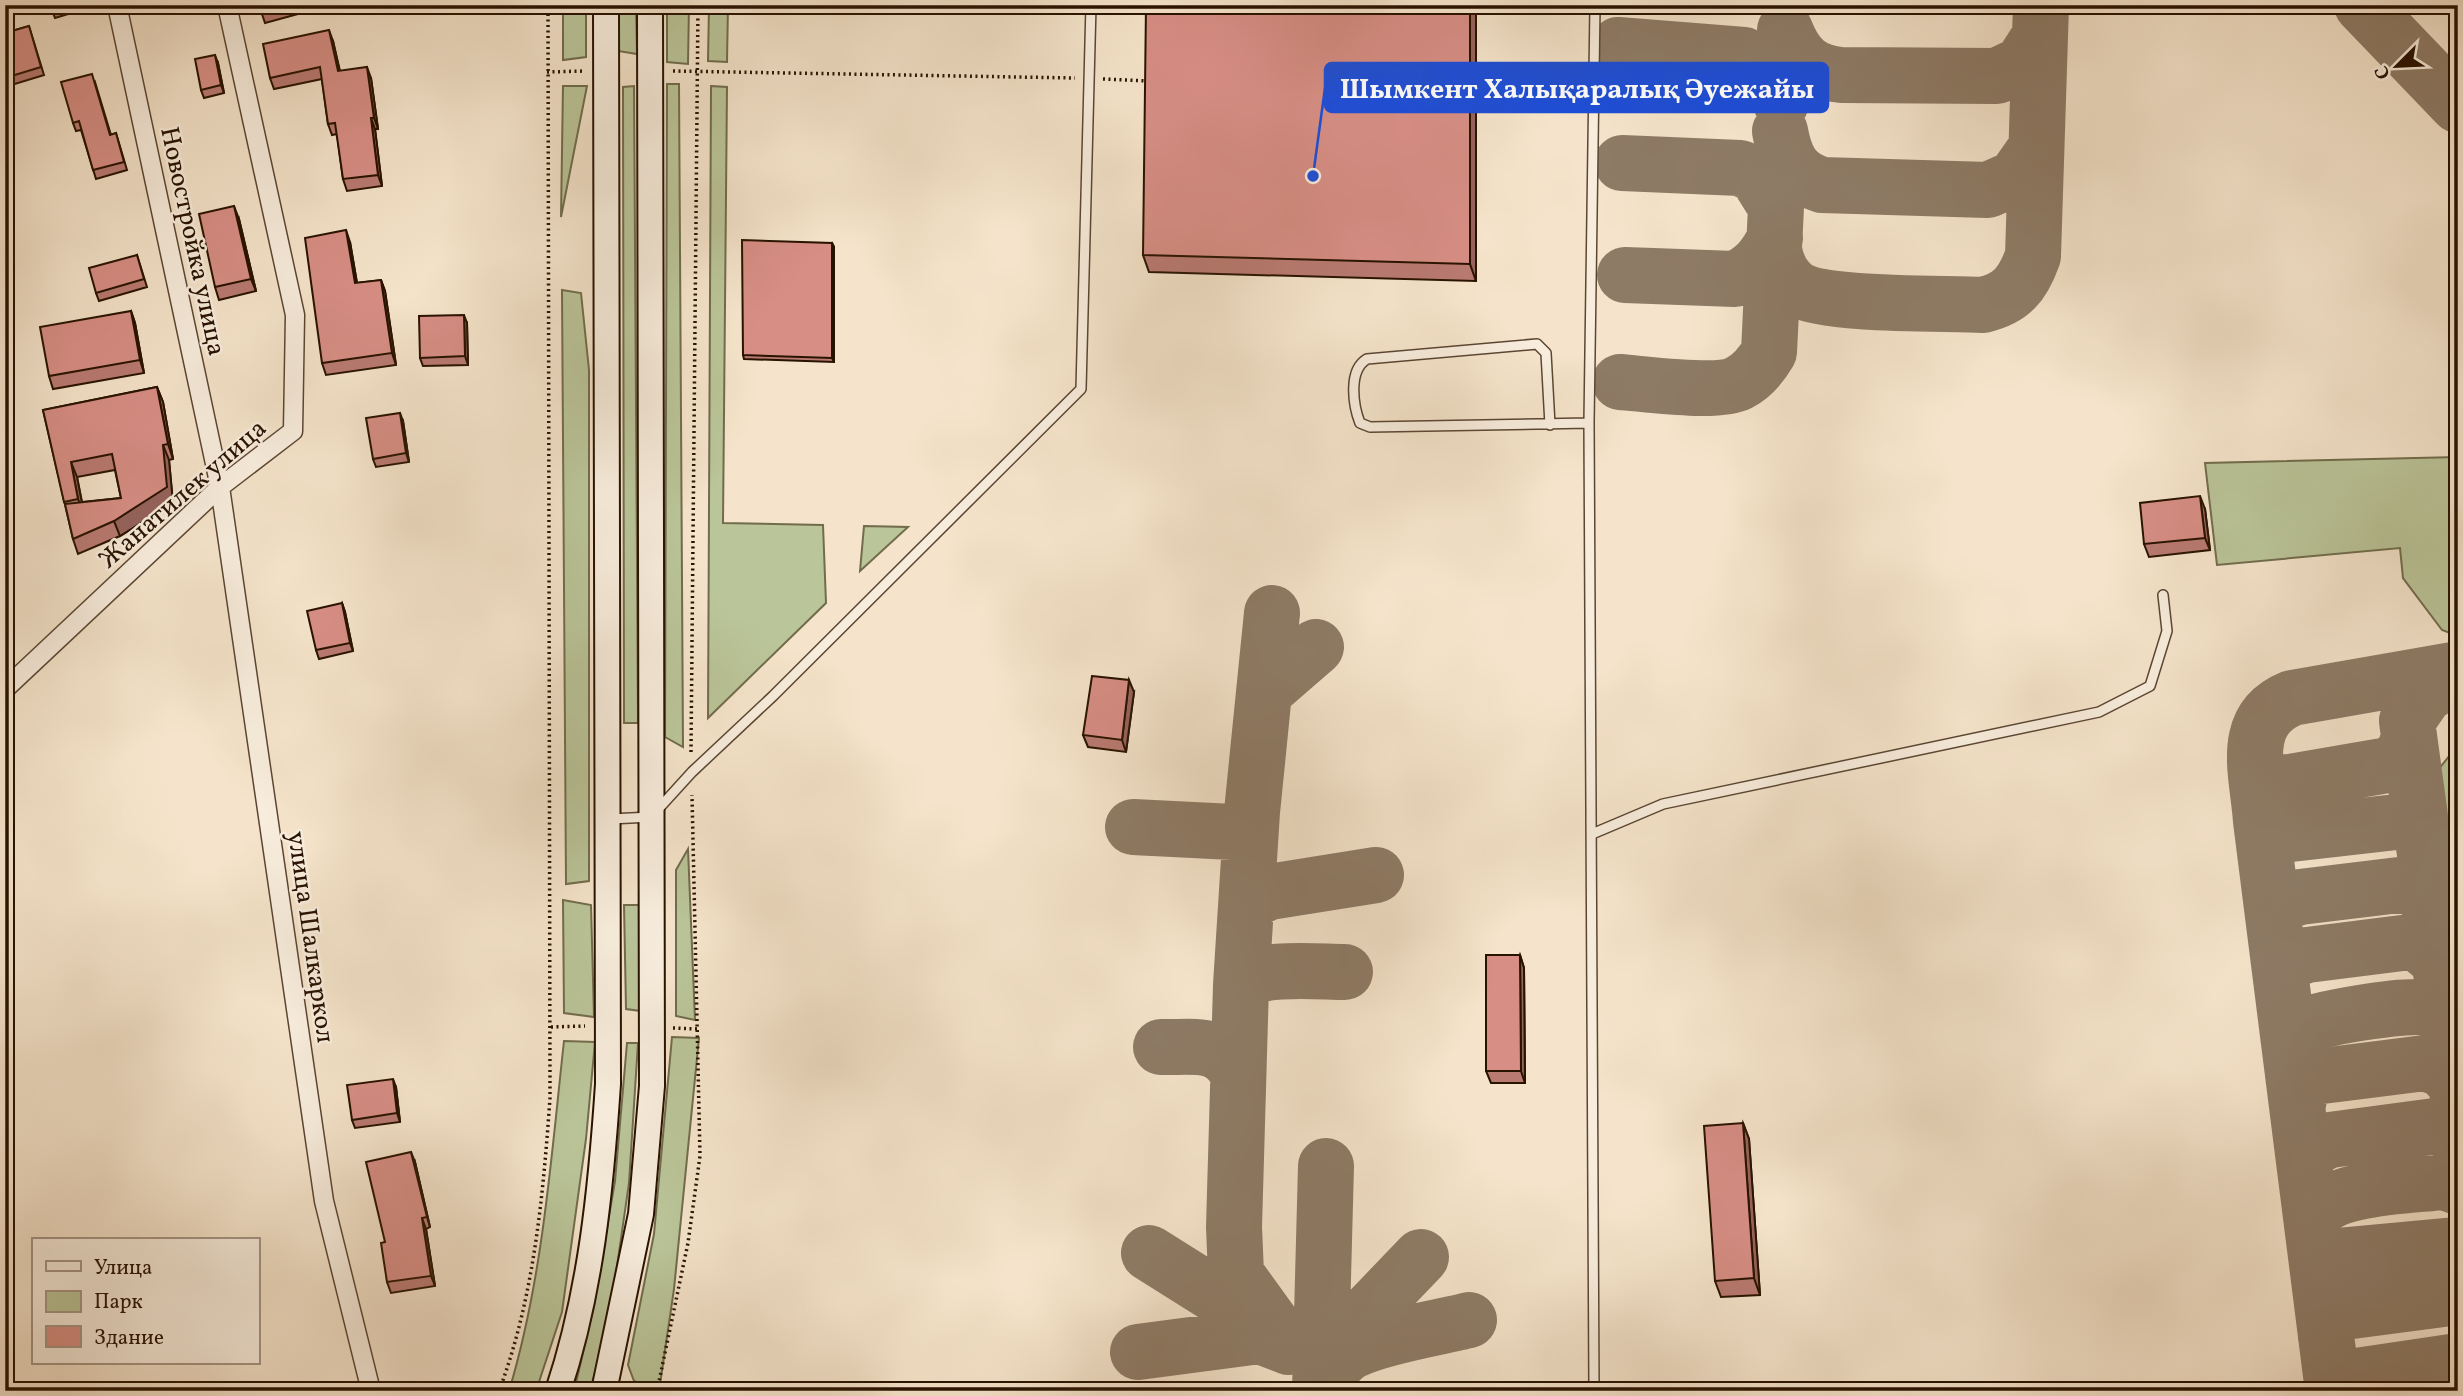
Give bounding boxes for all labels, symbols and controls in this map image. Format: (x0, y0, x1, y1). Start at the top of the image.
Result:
north arrow (2362, 32, 2432, 102)
text: С (2369, 61, 2398, 83)
callout: Шымкент Халықаралық Әуежайы (1325, 63, 1828, 112)
text: Шымкент Халықаралық Әуежайы (1340, 71, 1814, 110)
street label: Новостройка улица (150, 124, 234, 359)
street label: Жанатилек улица (92, 411, 275, 578)
street label: улица Шалкаркол (277, 829, 343, 1045)
legend (32, 1238, 259, 1364)
text: Улица (94, 1254, 152, 1283)
text: Парк (94, 1288, 143, 1317)
text: Здание (94, 1324, 164, 1353)

